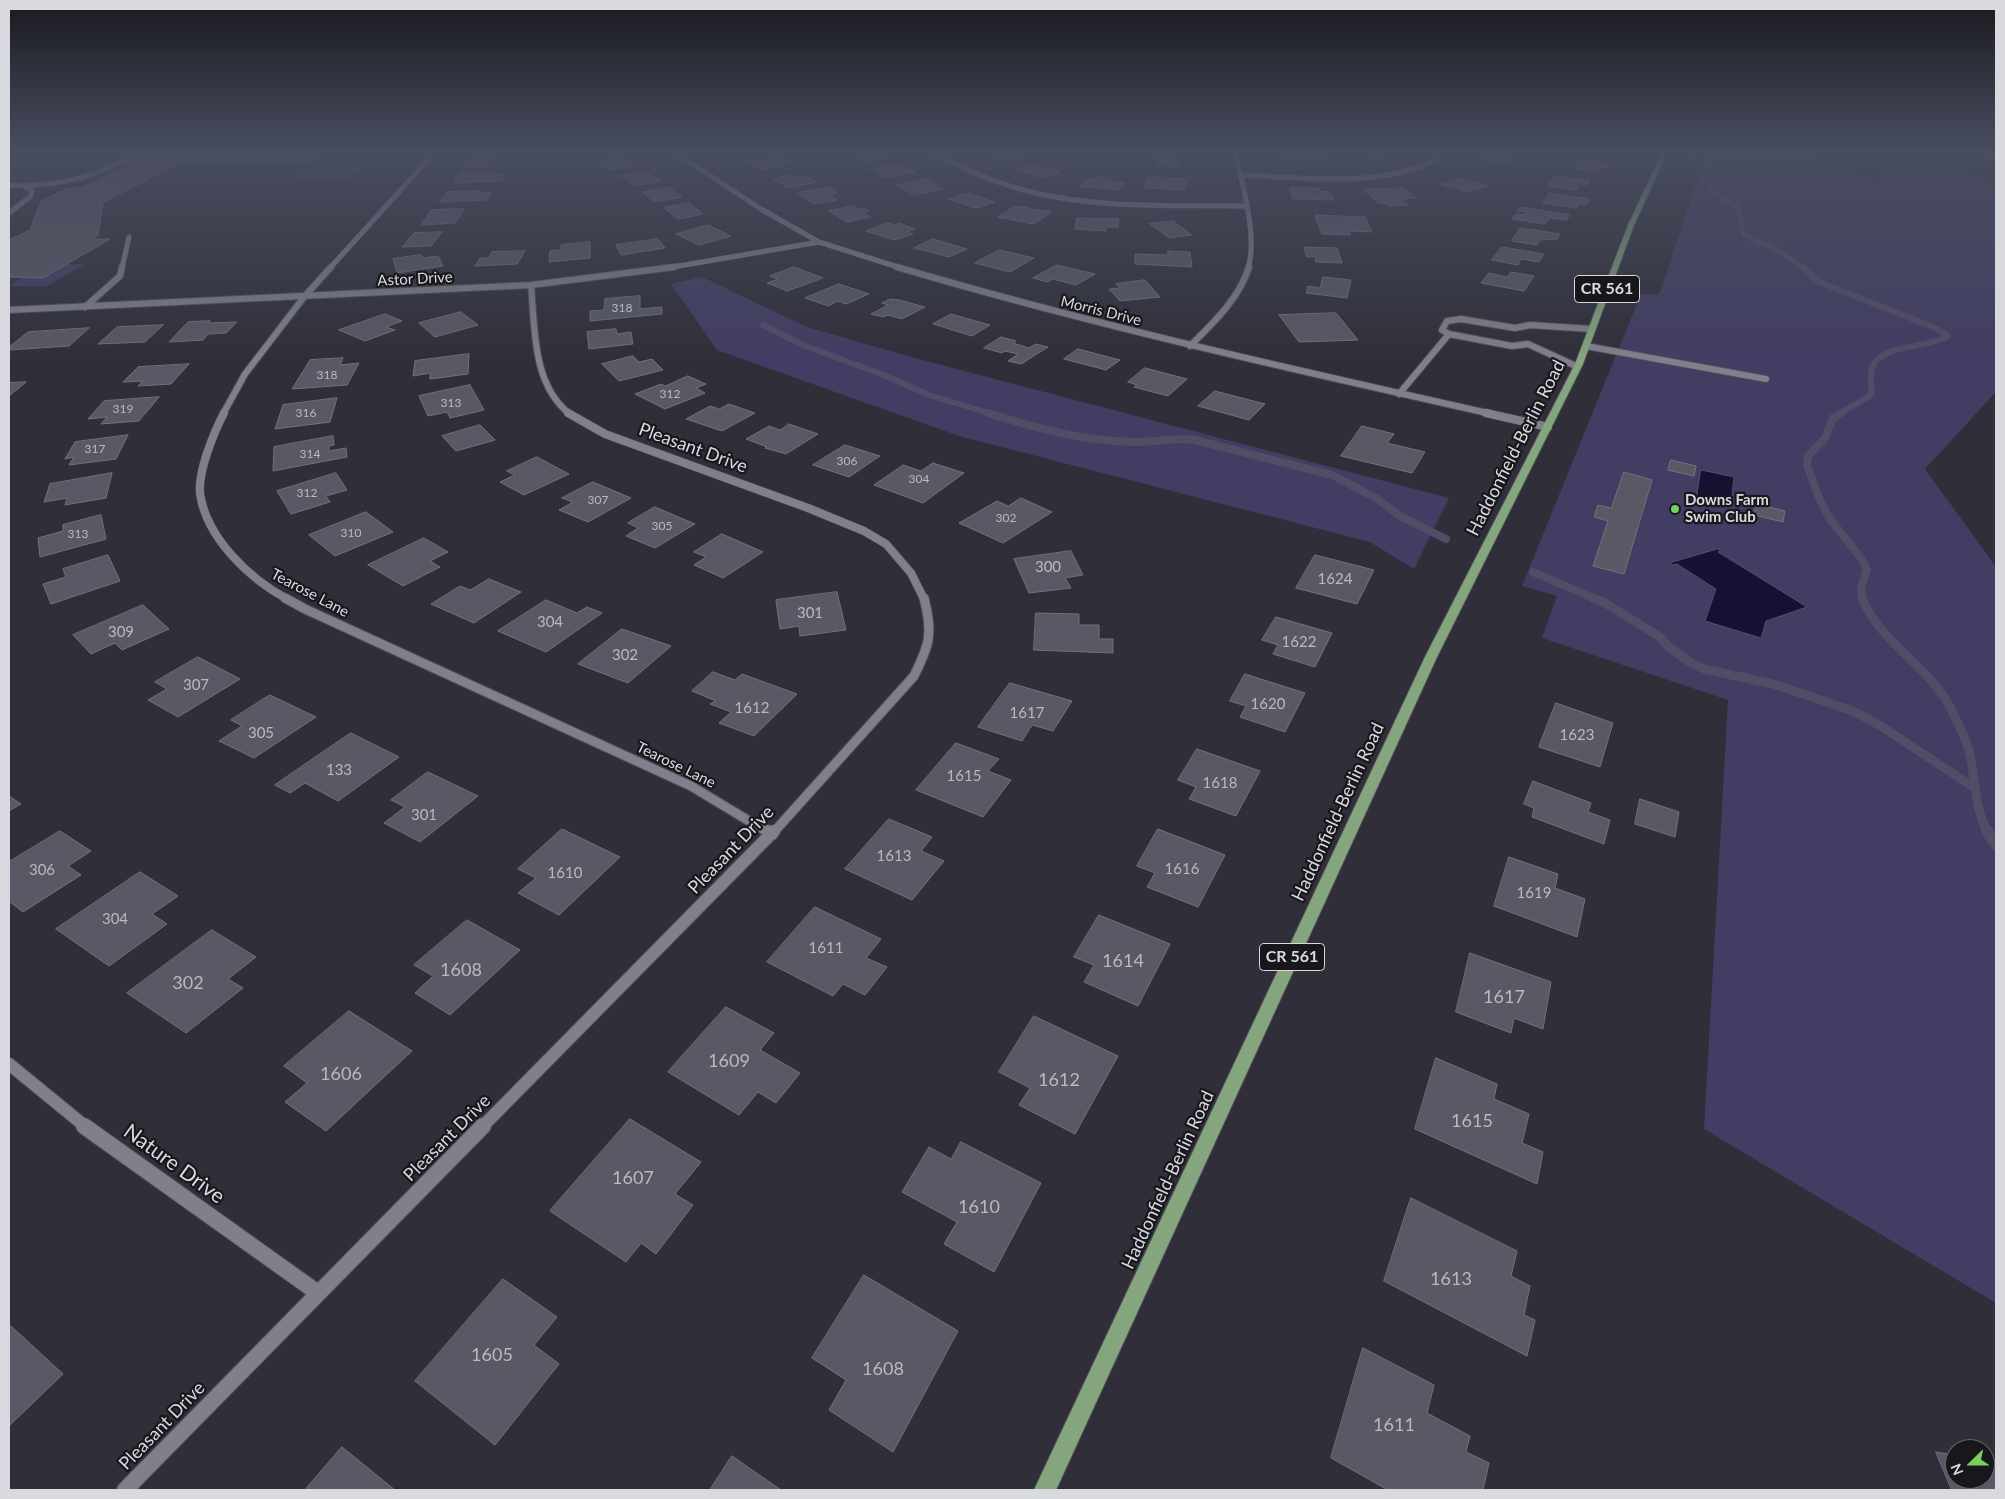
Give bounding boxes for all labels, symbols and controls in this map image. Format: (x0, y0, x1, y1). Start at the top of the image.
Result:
street label: Astor Drive (377, 268, 453, 290)
road number: CR 561 (1574, 276, 1640, 302)
street label: Morris Drive (1059, 292, 1143, 330)
house number: 318 (612, 301, 632, 315)
street label: Haddonfield-Berlin Road (1462, 357, 1570, 539)
house number: 318 (317, 368, 337, 382)
house number: 312 (660, 387, 680, 401)
house number: 313 (441, 396, 461, 410)
house number: 319 (113, 402, 133, 416)
house number: 316 (296, 406, 316, 420)
street label: Pleasant Drive (636, 418, 750, 478)
house number: 317 (85, 442, 105, 456)
house number: 314 (300, 447, 320, 461)
house number: 306 (837, 454, 857, 468)
house number: 304 (909, 472, 929, 486)
house number: 312 (297, 486, 317, 500)
place label: Downs Farm Swim Club (1685, 491, 1769, 526)
house number: 307 (588, 493, 608, 507)
marker: Downs Farm Swim Club (1669, 503, 1681, 515)
house number: 302 (996, 511, 1016, 525)
house number: 305 (652, 519, 672, 533)
house number: 310 (341, 526, 361, 540)
house number: 313 (68, 527, 88, 541)
house number: 300 (1035, 558, 1061, 576)
street label: Tearose Lane (268, 565, 352, 621)
house number: 1624 (1318, 570, 1352, 588)
house number: 301 (797, 604, 823, 622)
house number: 304 (537, 613, 563, 631)
house number: 309 (108, 623, 134, 641)
house number: 1622 (1282, 633, 1316, 651)
house number: 302 (612, 646, 638, 664)
house number: 307 (183, 676, 209, 694)
house number: 1620 (1251, 695, 1285, 713)
house number: 1612 (735, 699, 769, 717)
house number: 1617 (1010, 704, 1044, 722)
street label: Haddonfield-Berlin Road (1287, 719, 1389, 905)
house number: 305 (248, 724, 274, 742)
house number: 1623 (1560, 726, 1594, 744)
street label: Tearose Lane (634, 738, 718, 792)
house number: 133 (326, 761, 352, 779)
house number: 1615 (947, 767, 981, 785)
house number: 1618 (1203, 774, 1237, 792)
street label: Pleasant Drive (684, 801, 778, 899)
house number: 301 (411, 806, 437, 824)
house number: 1613 (877, 847, 911, 865)
house number: 1616 (1165, 860, 1199, 878)
house number: 306 (29, 861, 55, 879)
house number: 1610 (548, 864, 582, 882)
house number: 1619 (1517, 884, 1551, 902)
house number: 304 (102, 910, 128, 928)
house number: 1611 (809, 939, 843, 957)
road number: CR 561 (1260, 944, 1324, 970)
house number: 1614 (1102, 950, 1144, 972)
house number: 1608 (440, 959, 482, 981)
house number: 302 (172, 972, 204, 994)
house number: 1617 (1483, 986, 1525, 1008)
house number: 1609 (708, 1050, 750, 1072)
house number: 1606 (320, 1063, 362, 1085)
house number: 1612 (1038, 1069, 1080, 1091)
street label: Haddonfield-Berlin Road (1117, 1087, 1219, 1273)
street label: Pleasant Drive (399, 1090, 495, 1186)
house number: 1615 (1451, 1110, 1493, 1132)
street label: Nature Drive (118, 1119, 230, 1209)
house number: 1607 (612, 1167, 654, 1189)
house number: 1610 (958, 1196, 1000, 1218)
house number: 1613 (1430, 1268, 1472, 1290)
house number: 1605 (471, 1344, 513, 1366)
house number: 1608 (862, 1358, 904, 1380)
street label: Pleasant Drive (115, 1377, 209, 1475)
house number: 1611 (1373, 1414, 1415, 1436)
north arrow (1945, 1439, 1995, 1489)
text: N (1947, 1461, 1966, 1478)

